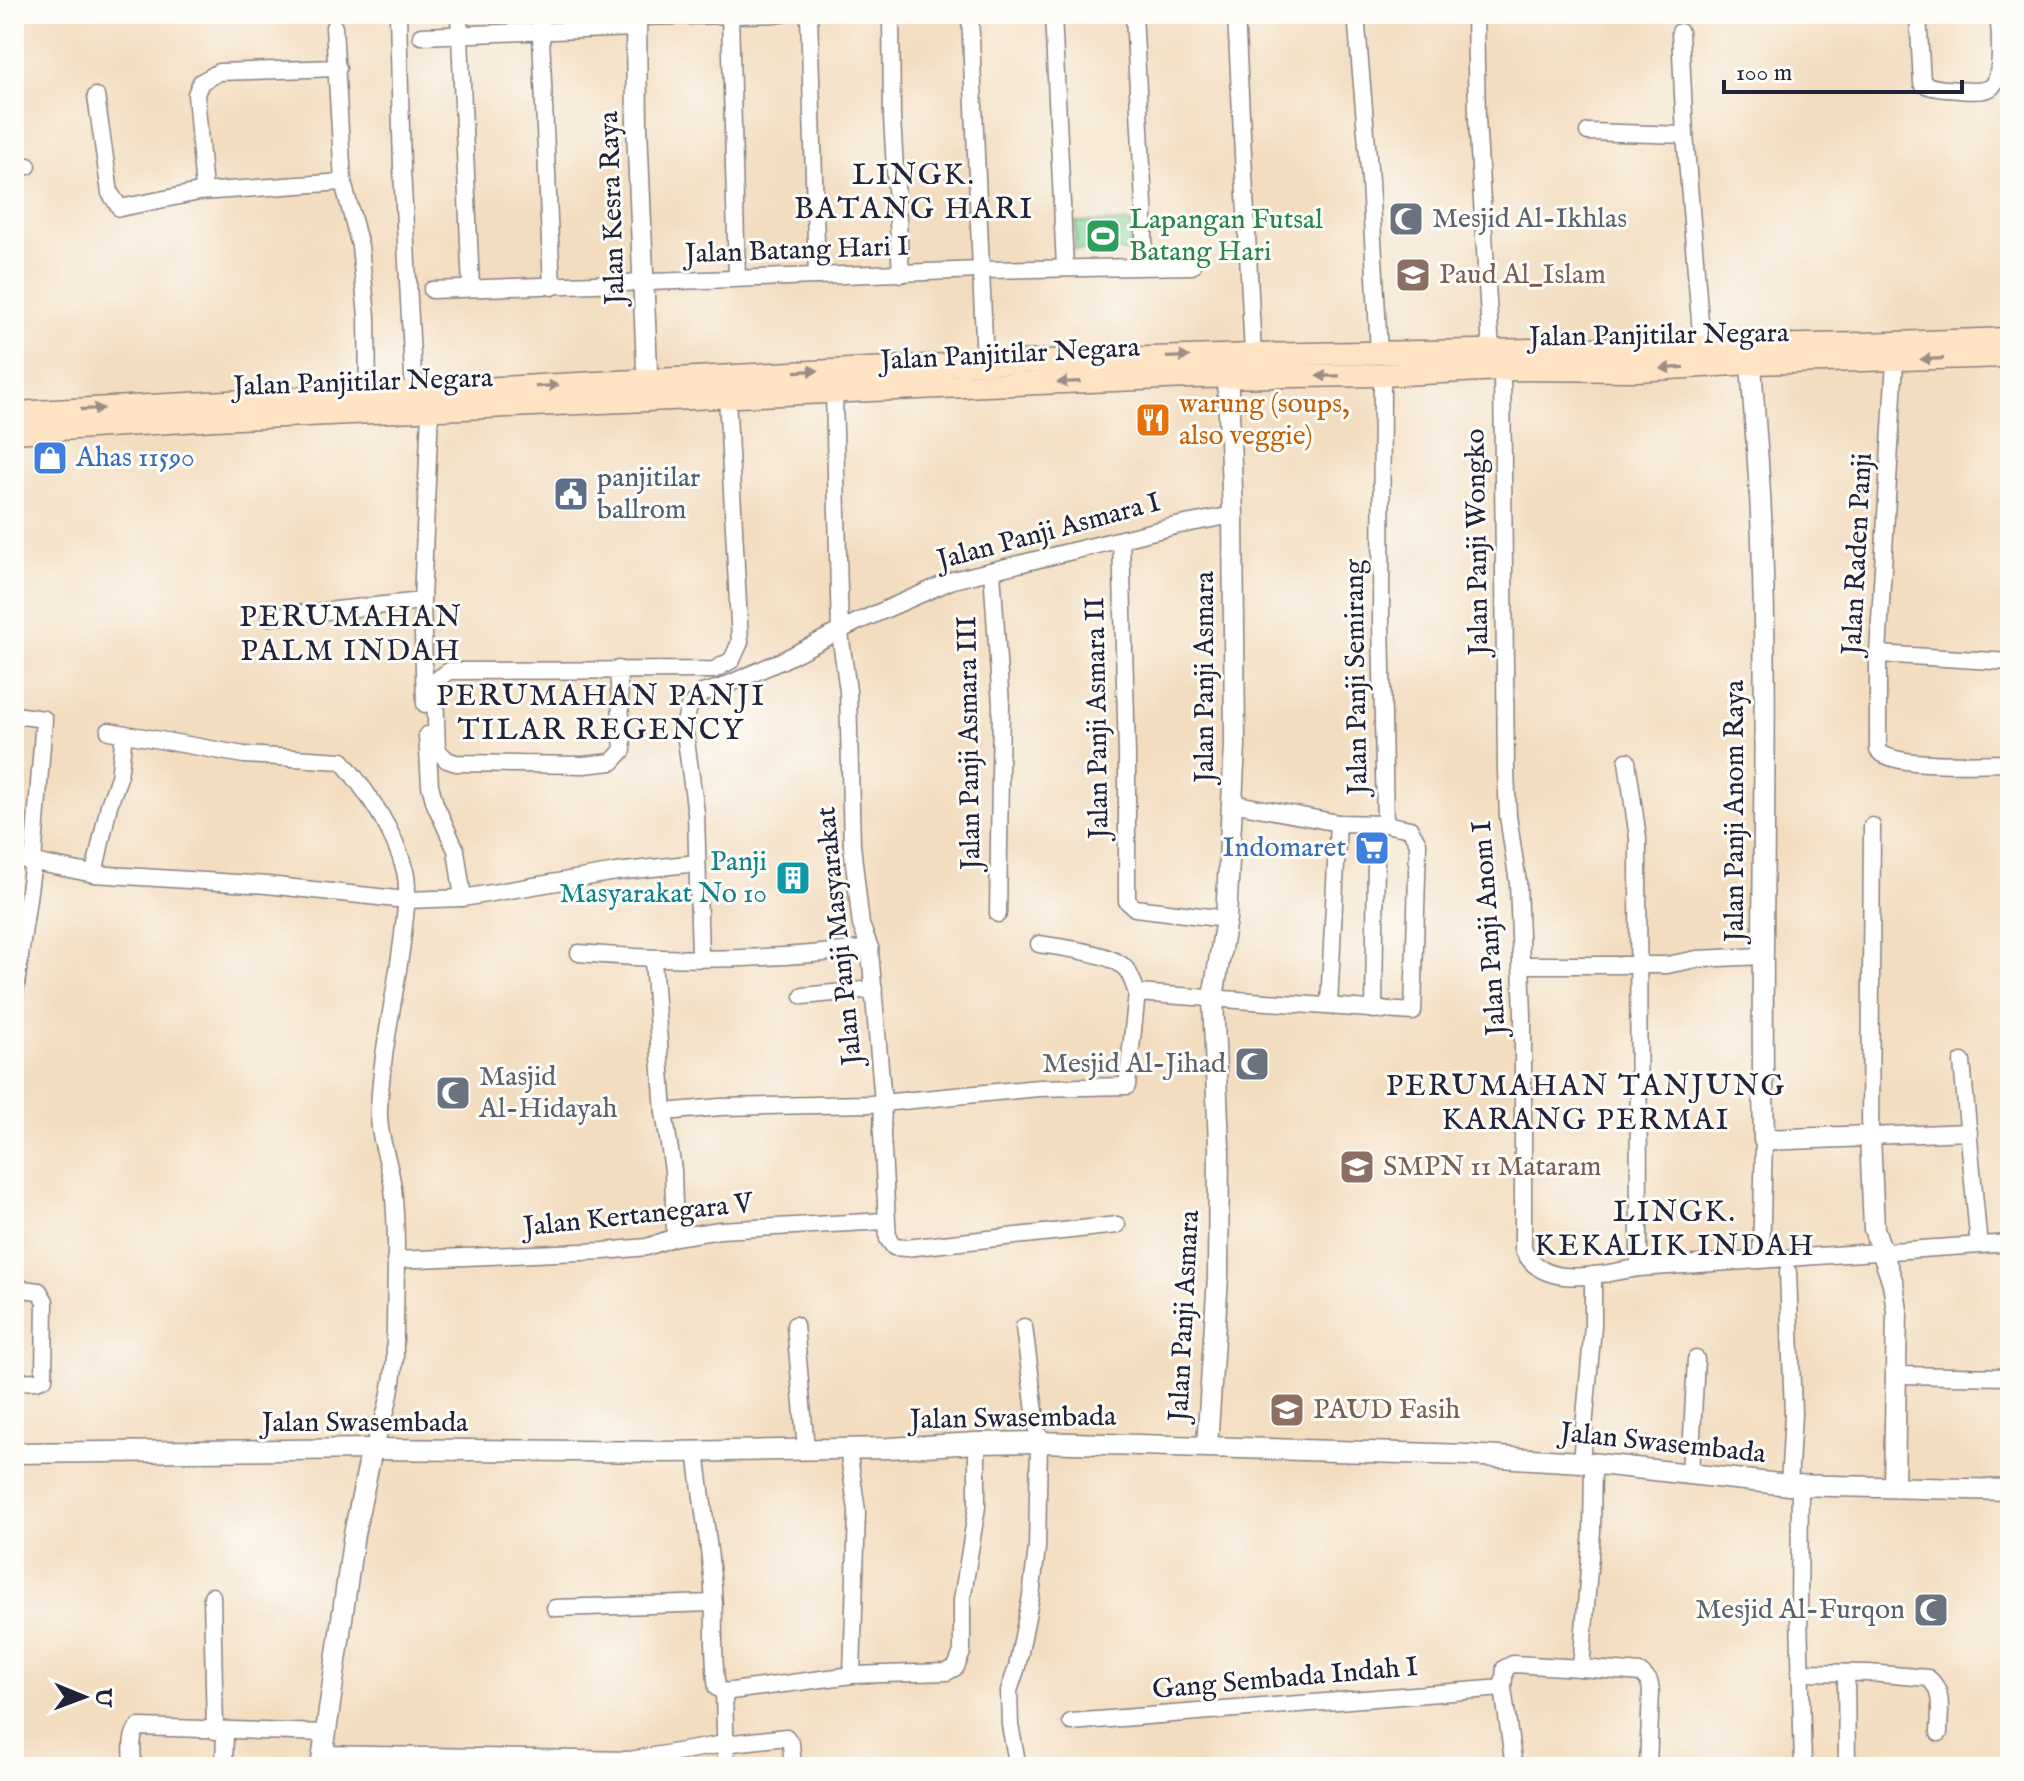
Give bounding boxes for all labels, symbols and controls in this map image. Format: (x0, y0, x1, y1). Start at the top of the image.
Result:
scale bar (1724, 44, 1962, 94)
text: 100 m (1736, 58, 1792, 89)
street label: Jalan Kesra Raya (592, 110, 634, 308)
district label: LINGK. BATANG HARI (794, 157, 1034, 229)
mosque icon: Mesjid Al-Ikhlas (1387, 200, 1425, 238)
place label: Mesjid Al-Ikhlas (1432, 202, 1627, 237)
place label: Lapangan Futsal Batang Hari (1129, 203, 1323, 270)
sports icon: Lapangan Futsal Batang Hari (1084, 217, 1122, 255)
street label: Jalan Batang Hari I (681, 230, 910, 273)
school or university icon: Paud Al_Islam (1394, 256, 1432, 294)
place label: Paud Al_Islam (1439, 258, 1606, 293)
street label: Jalan Panjitilar Negara (1526, 316, 1790, 356)
street label: Jalan Panjitilar Negara (876, 331, 1142, 379)
one-way arrow (1166, 351, 1191, 364)
one-way arrow (1919, 352, 1944, 365)
street label: Jalan Panjitilar Negara (230, 361, 494, 405)
one-way arrow (1659, 362, 1684, 375)
one-way arrow (795, 365, 820, 378)
one-way arrow (1315, 370, 1340, 382)
one-way arrow (1056, 375, 1081, 388)
one-way arrow (535, 380, 560, 393)
place label: warung (soups, also veggie) (1179, 387, 1350, 454)
restaurant icon: warung (soups, also veggie) (1134, 401, 1172, 439)
one-way arrow (80, 403, 105, 416)
street label: Jalan Panji Wongko (1459, 428, 1498, 659)
shop icon: Ahas 11590 (31, 439, 69, 477)
place label: Ahas 11590 (75, 441, 195, 476)
street label: Jalan Raden Panji (1835, 452, 1881, 659)
place label: panjitilar ballrom (597, 461, 700, 528)
public building icon: panjitilar ballrom (552, 475, 590, 513)
street label: Jalan Panji Asmara I (931, 485, 1165, 579)
street label: Jalan Panji Semirang (1337, 558, 1377, 798)
street label: Jalan Panji Asmara (1188, 570, 1223, 786)
street label: Jalan Panji Asmara II (1078, 597, 1118, 842)
district label: PERUMAHAN PALM INDAH (239, 599, 463, 671)
street label: Jalan Panji Asmara III (950, 616, 990, 873)
district label: PERUMAHAN PANJI TILAR REGENCY (436, 678, 766, 750)
street label: Jalan Panji Anom Raya (1718, 679, 1753, 945)
street label: Jalan Panji Masyarakat (809, 805, 871, 1070)
street label: Jalan Panji Anom I (1465, 819, 1515, 1040)
supermarket icon: Indomaret (1353, 829, 1391, 867)
place label: Indomaret (1223, 831, 1346, 866)
place label: Panji Masyarakat No 10 (559, 845, 767, 912)
building icon: Panji Masyarakat No 10 (774, 859, 812, 897)
mosque icon: Mesjid Al-Jihad (1233, 1045, 1271, 1083)
place label: Mesjid Al-Jihad (1042, 1047, 1226, 1082)
place label: Masjid Al-Hidayah (478, 1060, 617, 1127)
district label: PERUMAHAN TANJUNG KARANG PERMAI (1386, 1068, 1786, 1140)
mosque icon: Masjid Al-Hidayah (434, 1074, 472, 1112)
school or university icon: SMPN 11 Mataram (1338, 1148, 1376, 1186)
place label: SMPN 11 Mataram (1383, 1150, 1601, 1185)
street label: Jalan Kertanegara V (519, 1186, 756, 1246)
district label: LINGK. KEKALIK INDAH (1534, 1194, 1816, 1266)
street label: Jalan Panji Asmara (1162, 1209, 1208, 1426)
school or university icon: PAUD Fasih (1268, 1391, 1306, 1429)
place label: PAUD Fasih (1313, 1393, 1460, 1428)
street label: Jalan Swasembada (907, 1400, 1117, 1438)
street label: Jalan Swasembada (259, 1406, 469, 1441)
street label: Jalan Swasembada (1556, 1415, 1768, 1472)
mosque icon: Mesjid Al-Furqon (1912, 1591, 1950, 1629)
place label: Mesjid Al-Furqon (1695, 1593, 1905, 1628)
street label: Gang Sembada Indah I (1151, 1650, 1419, 1708)
north arrow (44, 1657, 124, 1737)
text: U (88, 1687, 116, 1708)

